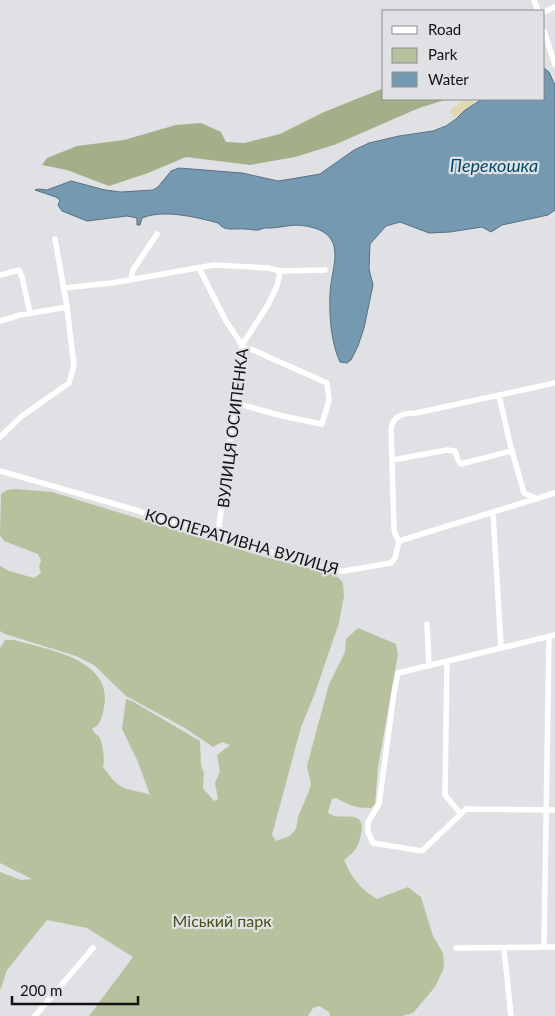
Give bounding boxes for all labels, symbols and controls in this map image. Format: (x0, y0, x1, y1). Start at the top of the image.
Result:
legend (382, 10, 545, 100)
text: Road (428, 20, 461, 38)
text: Park (428, 45, 458, 63)
text: Water (428, 70, 469, 88)
water label: Перекошка (450, 154, 538, 176)
street label: ВУЛИЦЯ ОСИПЕНКА (213, 347, 251, 509)
street label: КООПЕРАТИВНА ВУЛИЦЯ (143, 504, 341, 578)
park label: Міський парк (173, 911, 272, 930)
scale bar (12, 974, 139, 1006)
text: 200 m (20, 981, 62, 999)

